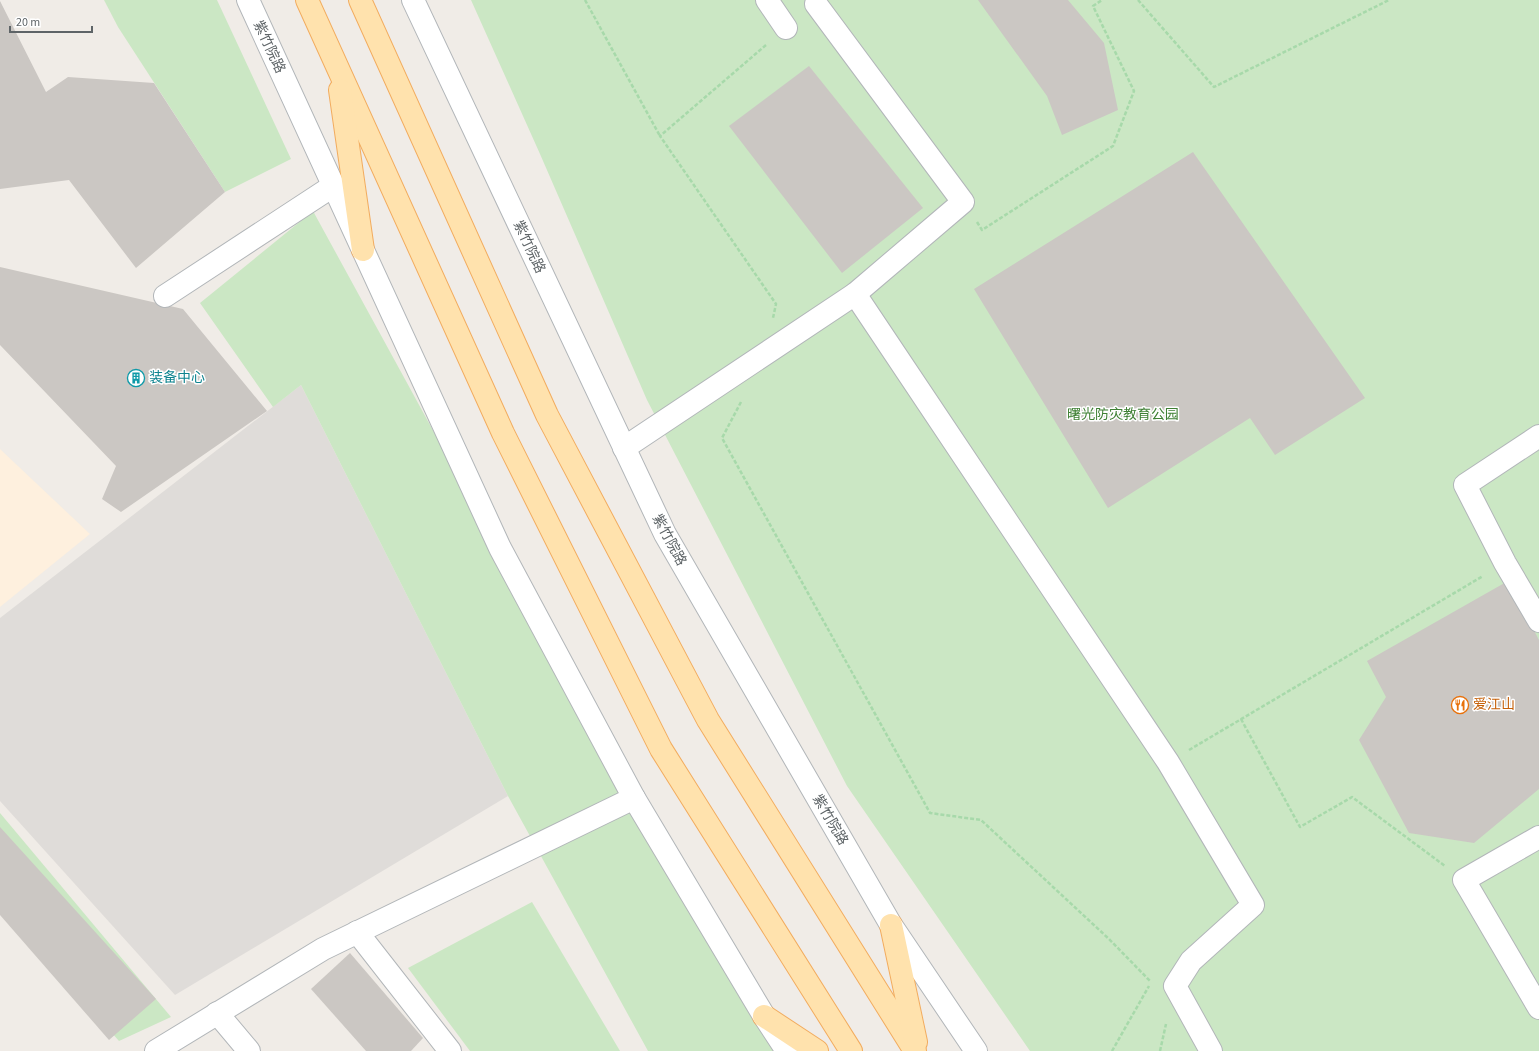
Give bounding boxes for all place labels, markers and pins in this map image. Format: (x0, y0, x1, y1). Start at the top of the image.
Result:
building icon: 装备中心 (126, 368, 146, 388)
place label: 装备中心 (149, 368, 205, 388)
restaurant icon: 爱江山 (1450, 695, 1470, 715)
place label: 爱江山 (1473, 695, 1515, 715)

